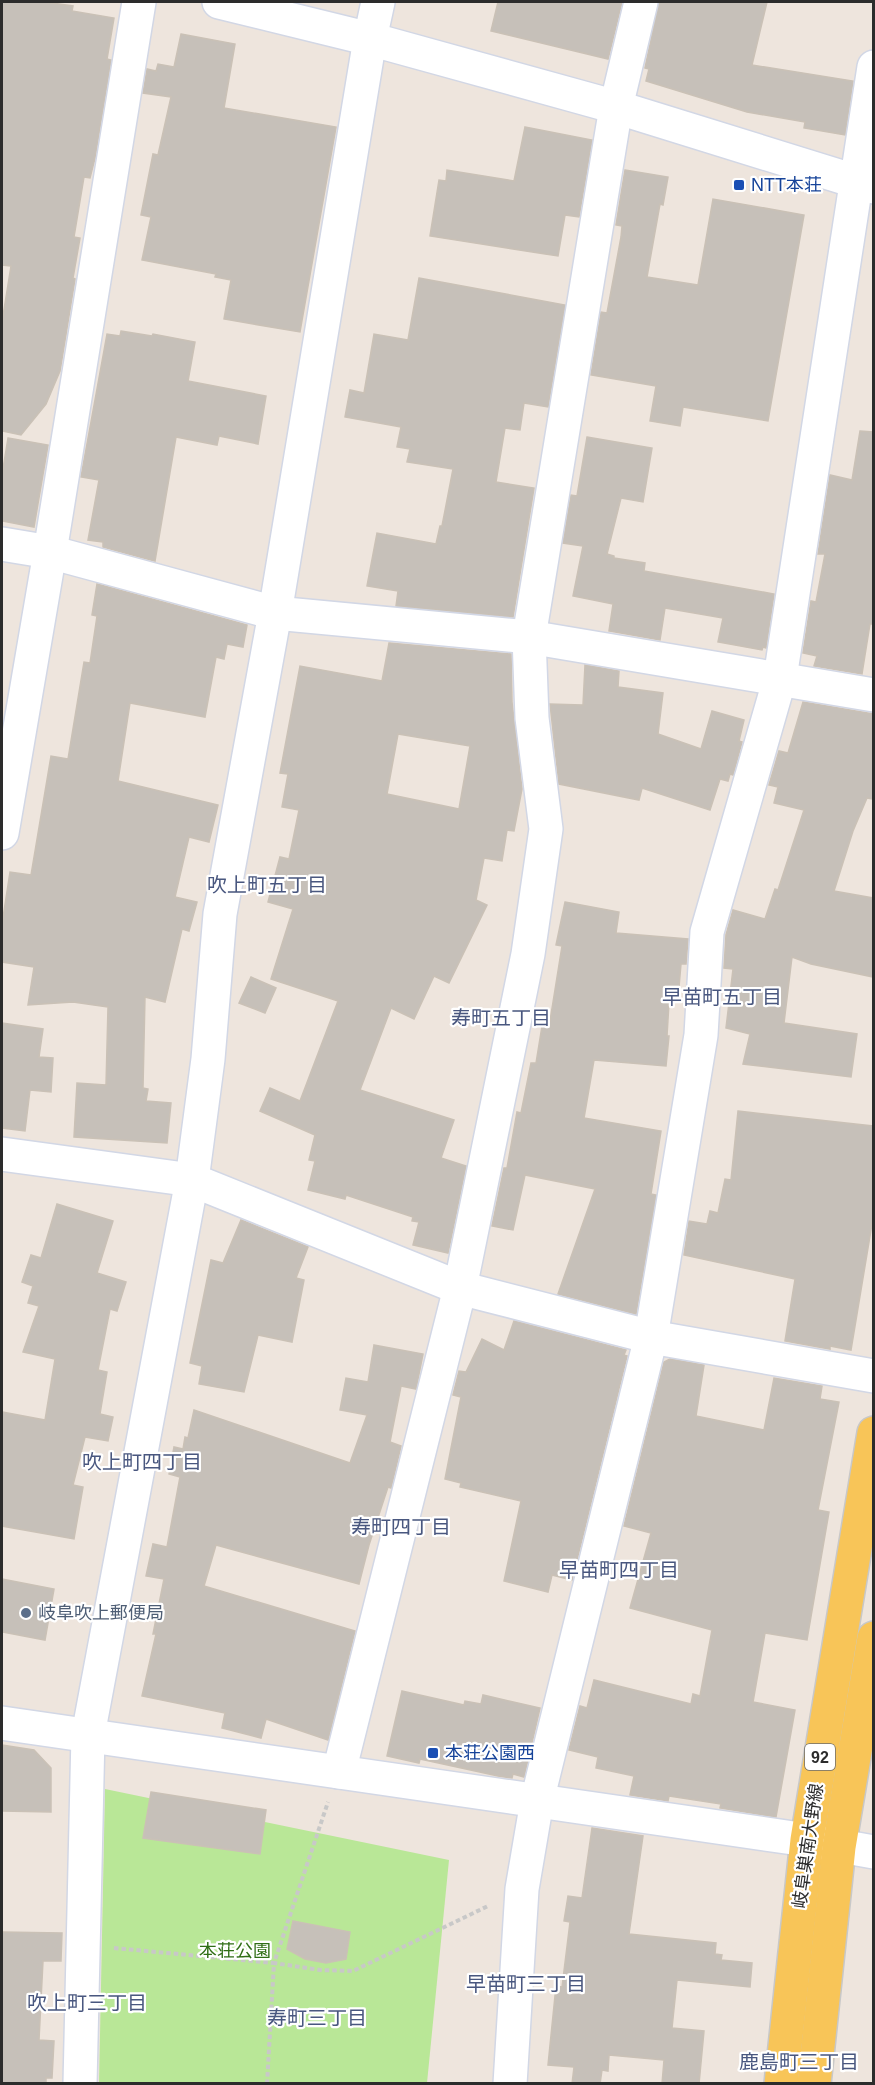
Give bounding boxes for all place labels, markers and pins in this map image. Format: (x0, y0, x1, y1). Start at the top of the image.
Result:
place label: NTT本荘 (751, 175, 822, 195)
marker: NTT本荘 (732, 178, 746, 192)
place label: 岐阜吹上郵便局 (38, 1603, 164, 1623)
marker: 岐阜吹上郵便局 (19, 1606, 33, 1620)
place label: 本荘公園西 (445, 1743, 535, 1763)
marker: 本荘公園西 (426, 1746, 440, 1760)

